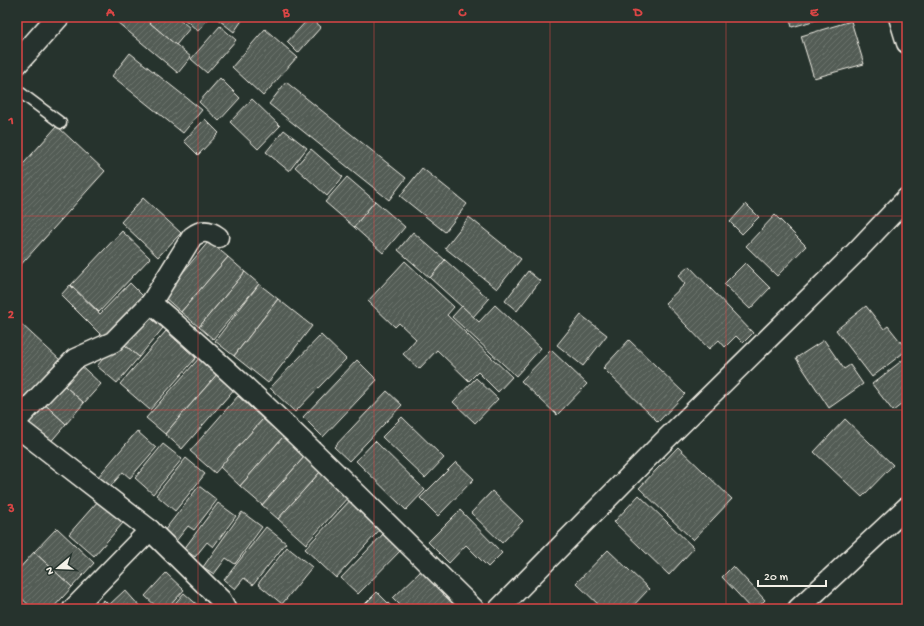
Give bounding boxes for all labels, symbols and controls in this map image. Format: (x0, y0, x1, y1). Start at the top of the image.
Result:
text: A (105, 6, 115, 21)
text: B (282, 6, 291, 21)
text: C (457, 6, 467, 21)
text: D (633, 6, 643, 21)
text: E (810, 6, 819, 21)
text: 1 (7, 114, 14, 129)
text: 2 (8, 308, 15, 323)
text: 3 (7, 502, 15, 517)
north arrow (38, 548, 78, 588)
scale bar (758, 562, 826, 588)
text: N (44, 565, 57, 576)
text: 20 m (764, 571, 789, 585)

